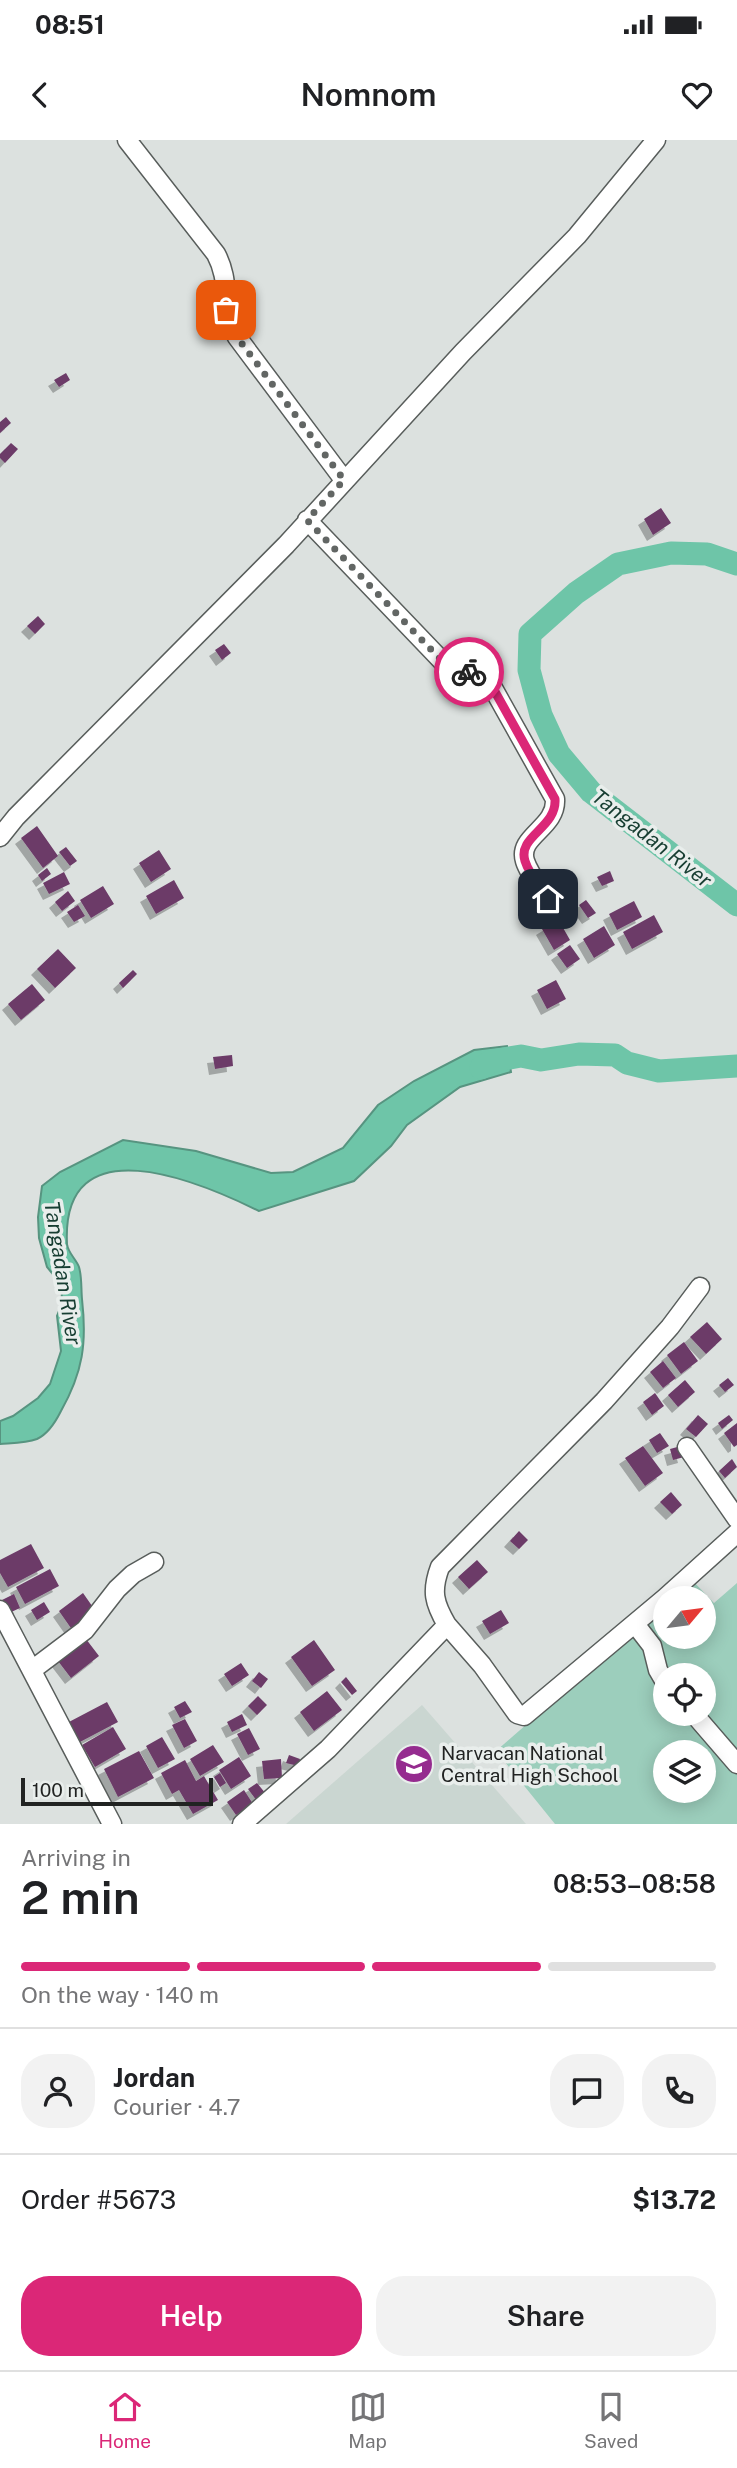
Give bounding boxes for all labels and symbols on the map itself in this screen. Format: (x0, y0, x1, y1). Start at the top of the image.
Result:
pin (196, 280, 256, 340)
courier (434, 637, 504, 707)
water label: Tangadan River (587, 784, 718, 893)
pin (518, 869, 578, 929)
water label: Tangadan River (39, 1199, 87, 1348)
north arrow (653, 1586, 716, 1648)
place label: Narvacan National Central High School (441, 1742, 618, 1786)
school or university icon: Narvacan National Central High School (393, 1743, 435, 1785)
scale bar (21, 1775, 214, 1807)

